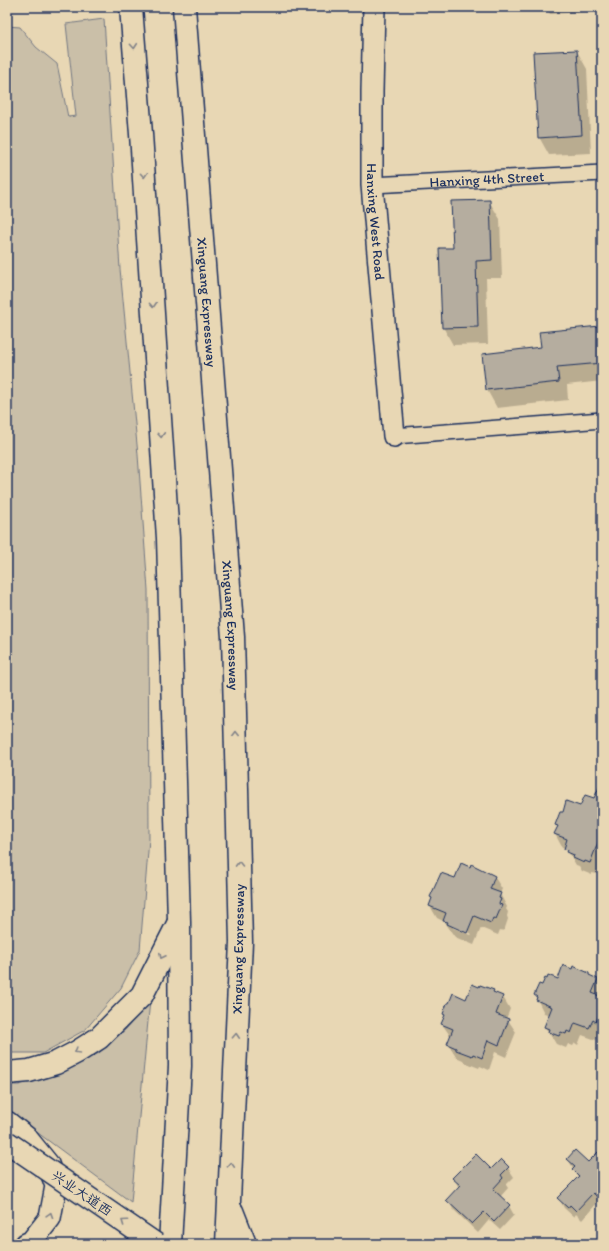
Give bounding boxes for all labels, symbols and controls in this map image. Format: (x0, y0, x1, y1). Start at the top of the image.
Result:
one-way arrow (130, 43, 139, 49)
street label: Hanxing West Road (363, 163, 388, 281)
street label: Hanxing 4th Street (429, 168, 545, 191)
one-way arrow (140, 173, 148, 179)
street label: Xinguang Expressway (193, 236, 220, 368)
one-way arrow (148, 302, 157, 308)
one-way arrow (157, 432, 166, 438)
street label: Xinguang Expressway (218, 560, 242, 691)
one-way arrow (231, 731, 240, 737)
one-way arrow (235, 861, 243, 867)
street label: Xinguang Expressway (229, 883, 248, 1014)
one-way arrow (159, 952, 167, 959)
one-way arrow (232, 1032, 241, 1039)
one-way arrow (74, 1047, 81, 1054)
one-way arrow (226, 1162, 235, 1168)
street label: 兴业大道西 (48, 1167, 115, 1220)
one-way arrow (45, 1211, 54, 1218)
one-way arrow (121, 1219, 128, 1227)

